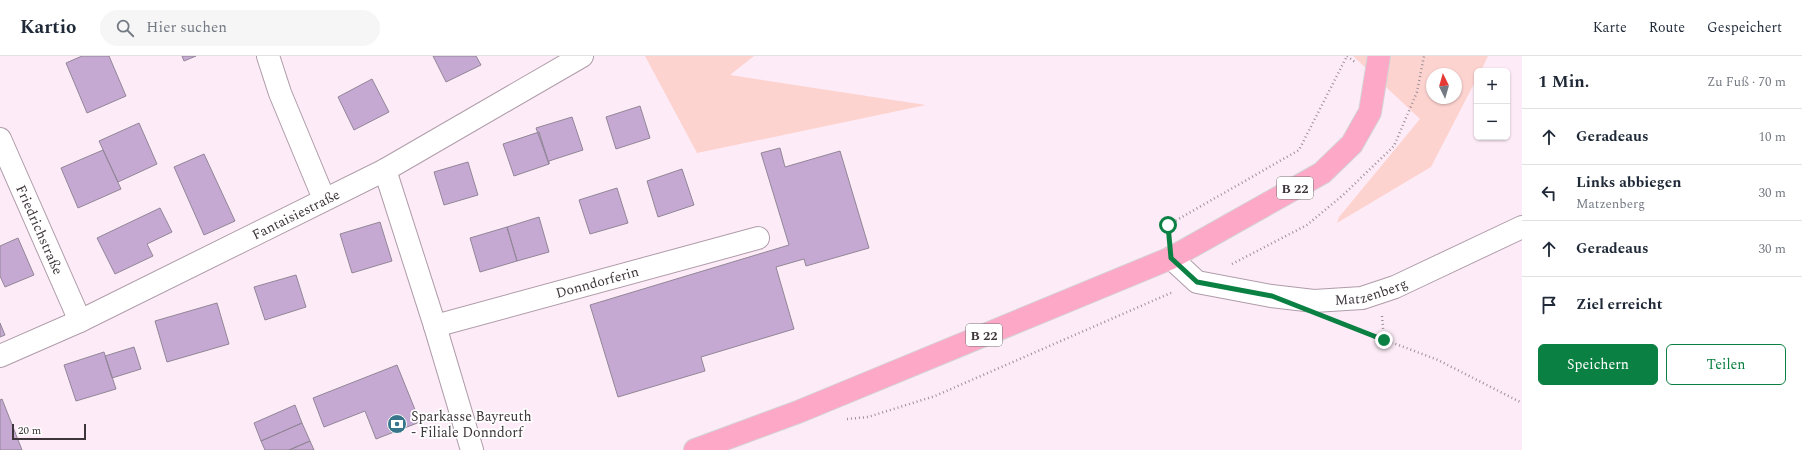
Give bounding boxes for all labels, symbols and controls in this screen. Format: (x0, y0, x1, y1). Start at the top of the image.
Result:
search box (100, 10, 380, 46)
text: Kartio (20, 13, 76, 42)
text: Hier suchen (146, 16, 227, 39)
icon: search (114, 17, 136, 39)
text: Karte (1593, 17, 1627, 38)
text: Route (1649, 17, 1685, 38)
text: Gespeichert (1707, 17, 1782, 38)
north arrow (1426, 68, 1462, 104)
map controls (1474, 68, 1510, 140)
button: + (1474, 68, 1510, 104)
text: 1 Min. (1538, 69, 1589, 95)
text: Zu Fuß · 70 m (1707, 72, 1786, 92)
button: − (1474, 104, 1510, 140)
text: Geradeaus (1576, 125, 1648, 148)
icon: ahead (1538, 126, 1560, 148)
text: 10 m (1759, 127, 1786, 147)
text: Links abbiegen (1576, 171, 1681, 194)
road number: B 22 (1277, 177, 1313, 199)
street label: Friedrichstraße (10, 181, 68, 278)
icon: left (1538, 182, 1560, 204)
text: 30 m (1759, 183, 1786, 203)
street label: Fantaisiestraße (248, 184, 344, 245)
text: Matzenberg (1576, 194, 1645, 214)
route start (1159, 216, 1177, 234)
text: Geradeaus (1576, 237, 1648, 260)
icon: ahead (1538, 238, 1560, 260)
text: 30 m (1759, 239, 1786, 259)
street label: Donndorferin (553, 261, 641, 304)
street label: Matzenberg (1334, 273, 1411, 311)
text: Ziel erreicht (1576, 293, 1662, 316)
icon: arrive (1538, 294, 1560, 316)
road number: B 22 (966, 324, 1002, 346)
route end (1375, 331, 1393, 349)
button: Speichern (1538, 344, 1658, 385)
button: Teilen (1666, 344, 1786, 385)
place label: Sparkasse Bayreuth - Filiale Donndorf (411, 406, 532, 443)
bank icon: Sparkasse Bayreuth - Filiale Donndorf (386, 413, 408, 435)
scale bar (12, 422, 86, 441)
text: 20 m (18, 422, 41, 439)

